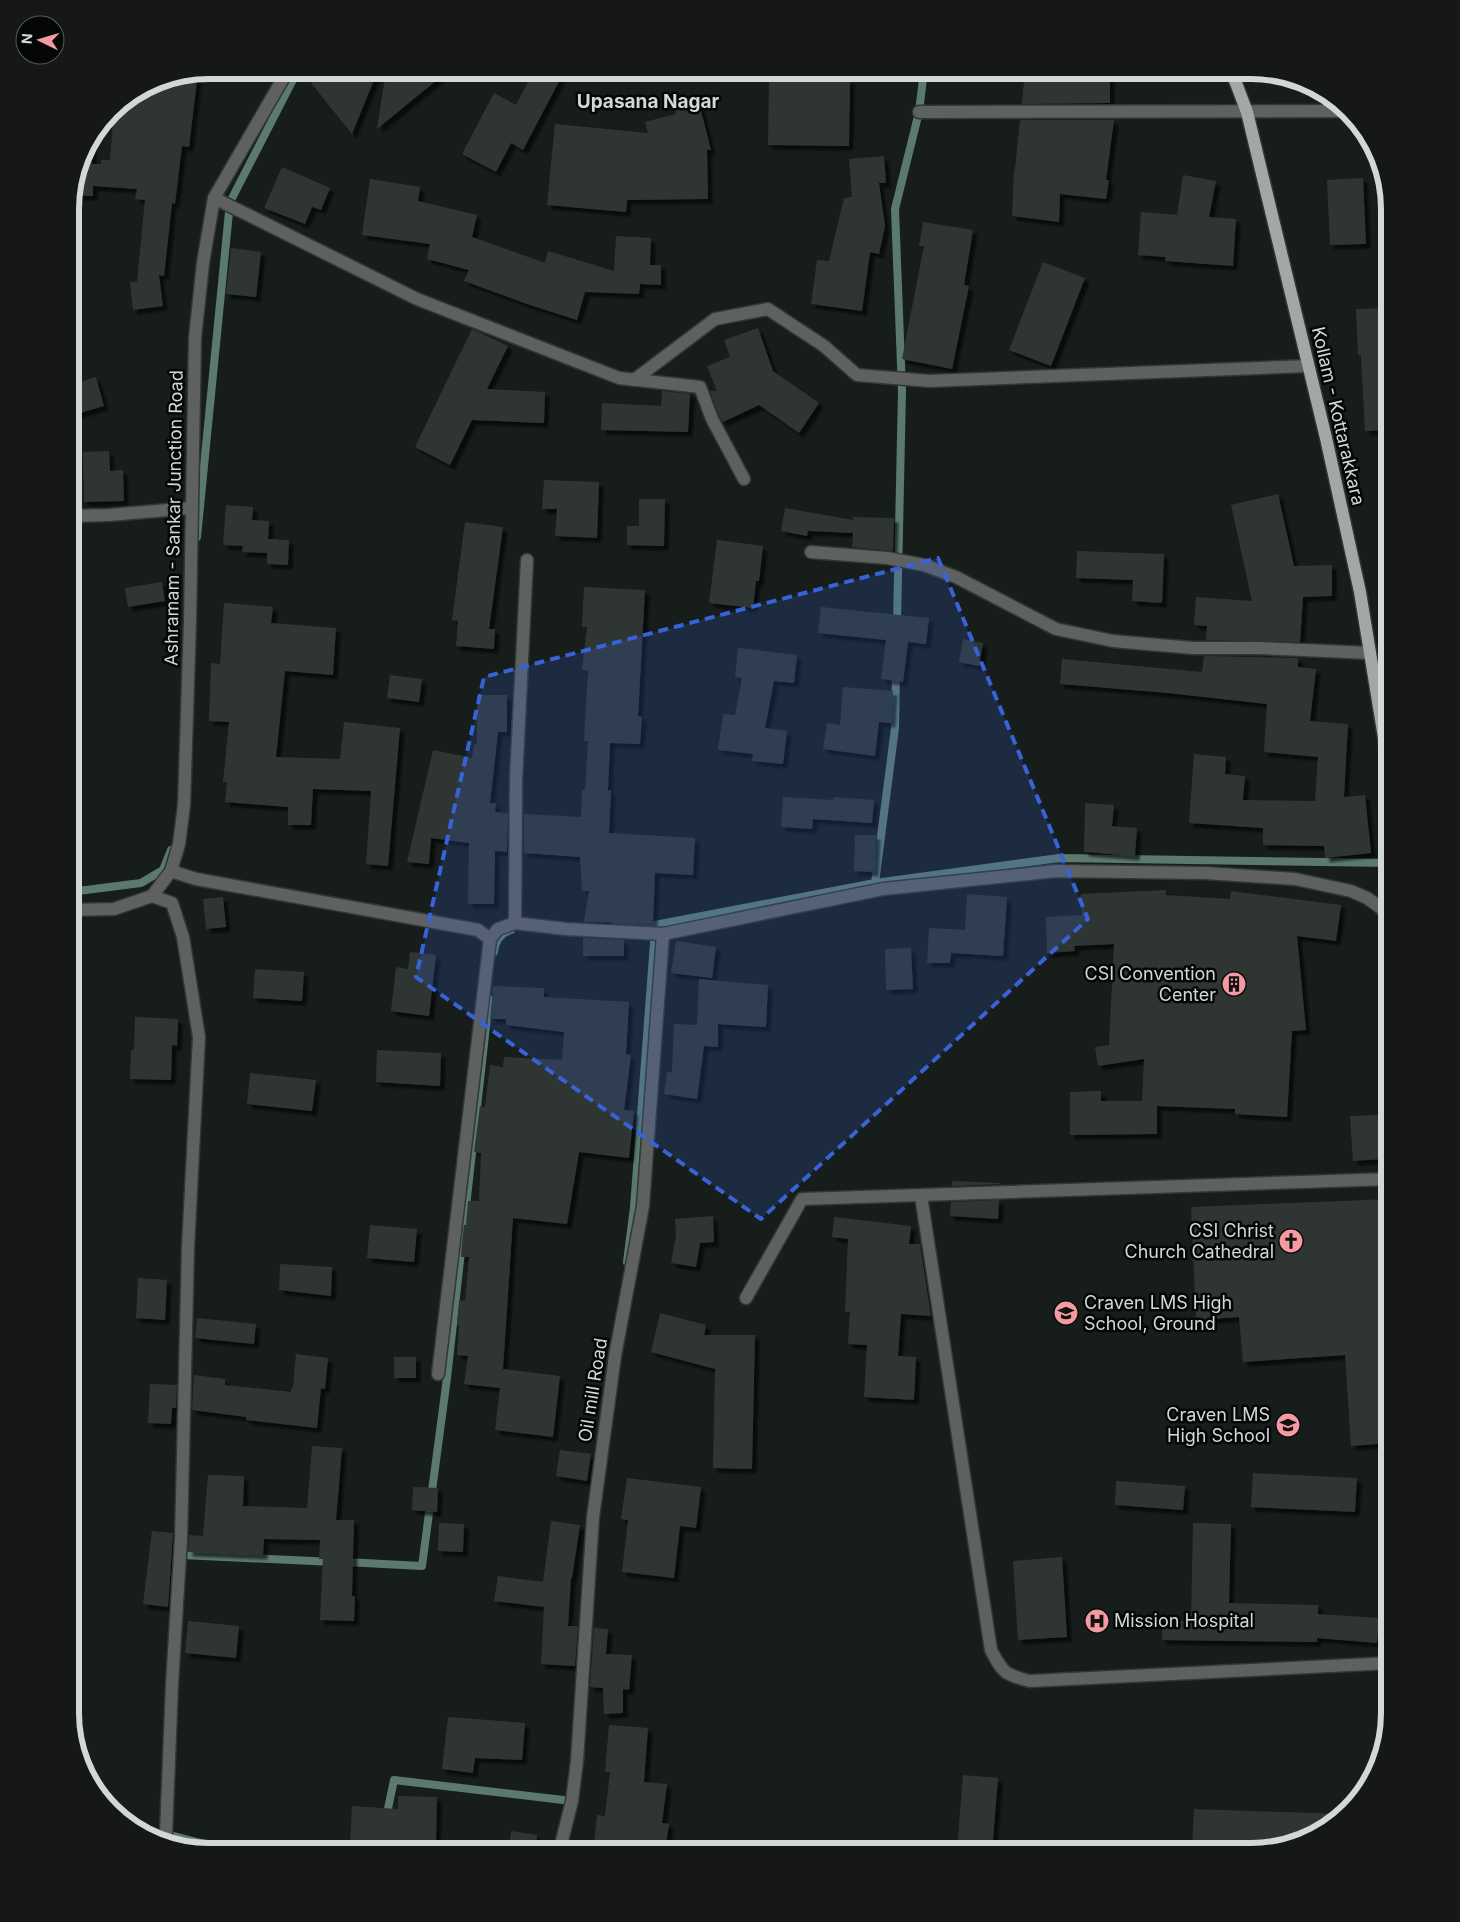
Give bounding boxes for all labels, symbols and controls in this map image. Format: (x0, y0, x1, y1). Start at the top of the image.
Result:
north arrow (15, 15, 65, 65)
text: N (18, 33, 35, 45)
district label: Upasana Nagar (577, 90, 719, 113)
street label: Kollam - Kottarakkara (1308, 325, 1369, 507)
street label: Ashramam - Sankar Junction Road (160, 370, 187, 666)
place label: CSI Convention Center (1085, 963, 1216, 1005)
building icon: CSI Convention Center (1221, 971, 1247, 997)
place label: CSI Christ Church Cathedral (1125, 1220, 1274, 1262)
church icon: CSI Christ Church Cathedral (1278, 1228, 1304, 1254)
place label: Craven LMS High School, Ground (1084, 1292, 1232, 1334)
school or university icon: Craven LMS High School, Ground (1053, 1300, 1079, 1326)
street label: Oil mill Road (574, 1336, 611, 1443)
place label: Craven LMS High School (1166, 1404, 1270, 1446)
school or university icon: Craven LMS High School (1275, 1412, 1301, 1438)
hospital icon: Mission Hospital (1084, 1608, 1110, 1634)
place label: Mission Hospital (1114, 1610, 1254, 1631)

